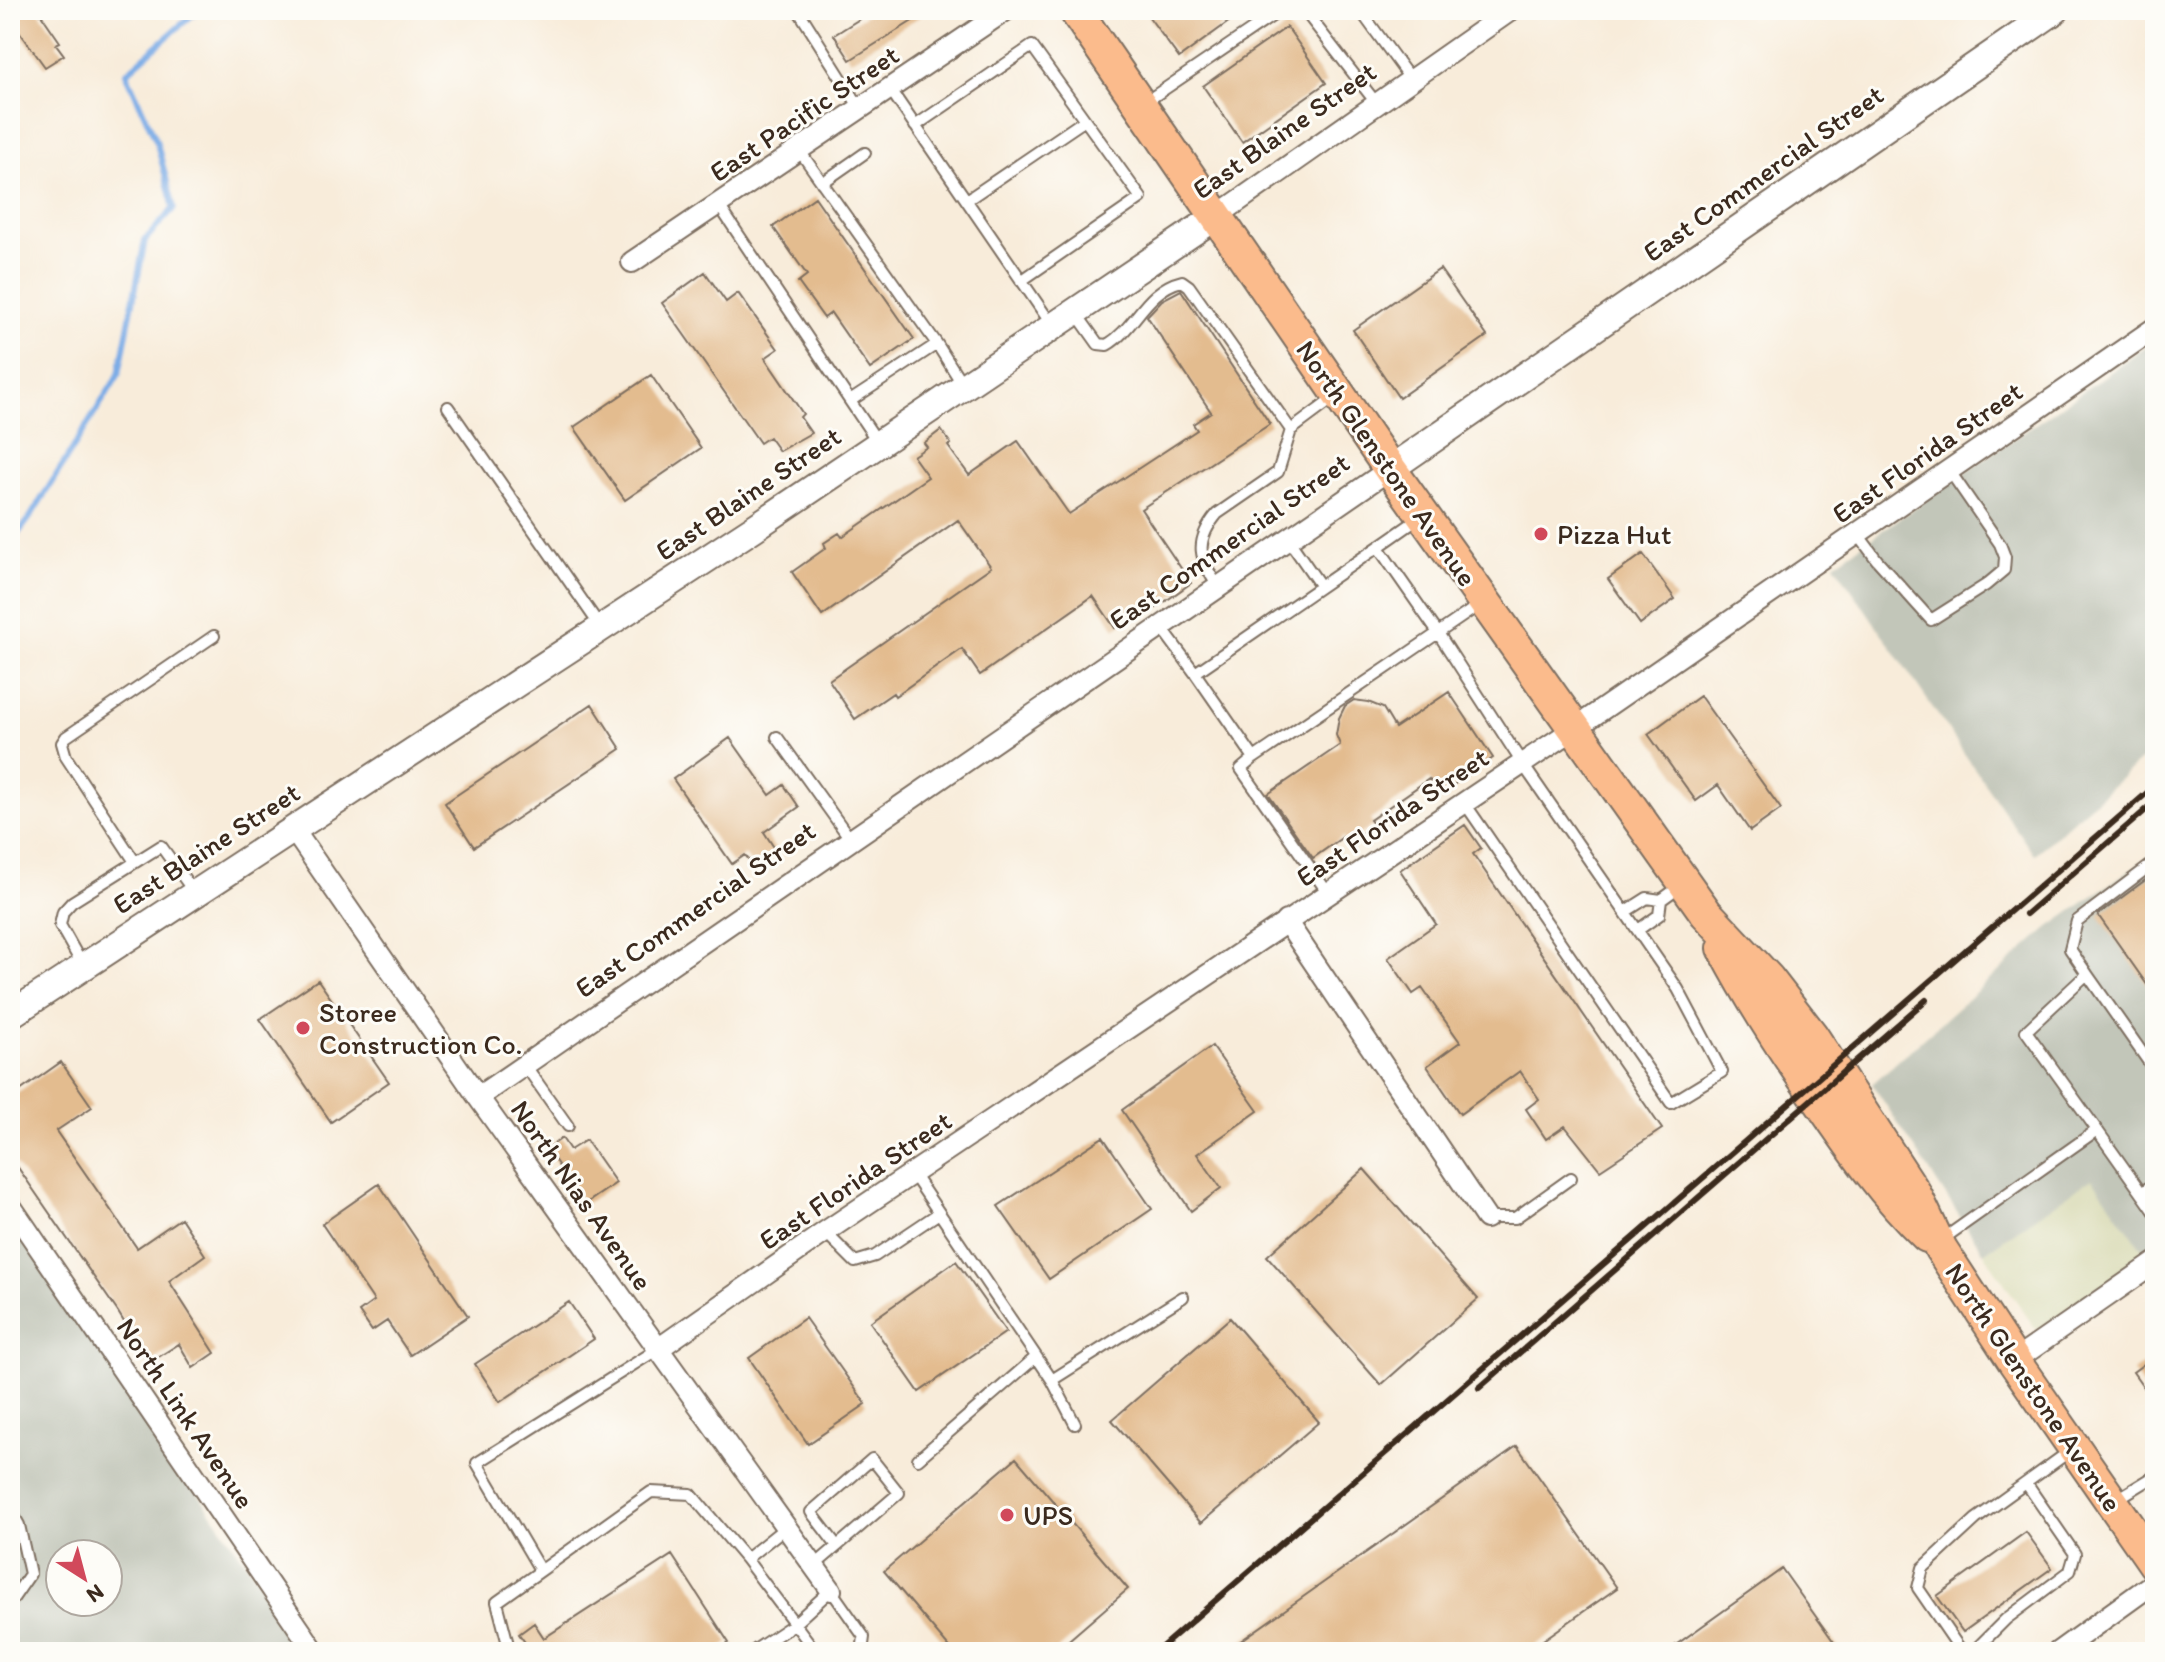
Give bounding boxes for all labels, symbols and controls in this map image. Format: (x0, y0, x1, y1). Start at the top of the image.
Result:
street label: East Pacific Street (703, 37, 905, 189)
street label: East Blaine Street (1186, 54, 1382, 206)
street label: East Commercial Street (1636, 77, 1890, 269)
street label: North Glenstone Avenue (1289, 333, 1485, 593)
street label: East Florida Street (1825, 374, 2029, 530)
street label: East Blaine Street (649, 418, 847, 568)
street label: East Commercial Street (1102, 445, 1356, 637)
place label: Pizza Hut (1557, 517, 1671, 551)
marker: Pizza Hut (1532, 525, 1550, 543)
street label: East Florida Street (1289, 740, 1495, 894)
street label: East Blaine Street (106, 775, 306, 921)
street label: East Commercial Street (568, 813, 822, 1005)
place label: Storee Construction Co. (319, 995, 523, 1061)
marker: Storee Construction Co. (294, 1019, 312, 1037)
street label: North Nias Avenue (504, 1093, 660, 1297)
street label: East Florida Street (752, 1103, 958, 1257)
street label: North Glenstone Avenue (1938, 1256, 2130, 1518)
street label: North Link Avenue (110, 1311, 262, 1515)
place label: UPS (1023, 1498, 1073, 1532)
marker: UPS (998, 1506, 1016, 1524)
north arrow (44, 1538, 124, 1618)
text: N (82, 1578, 109, 1609)

